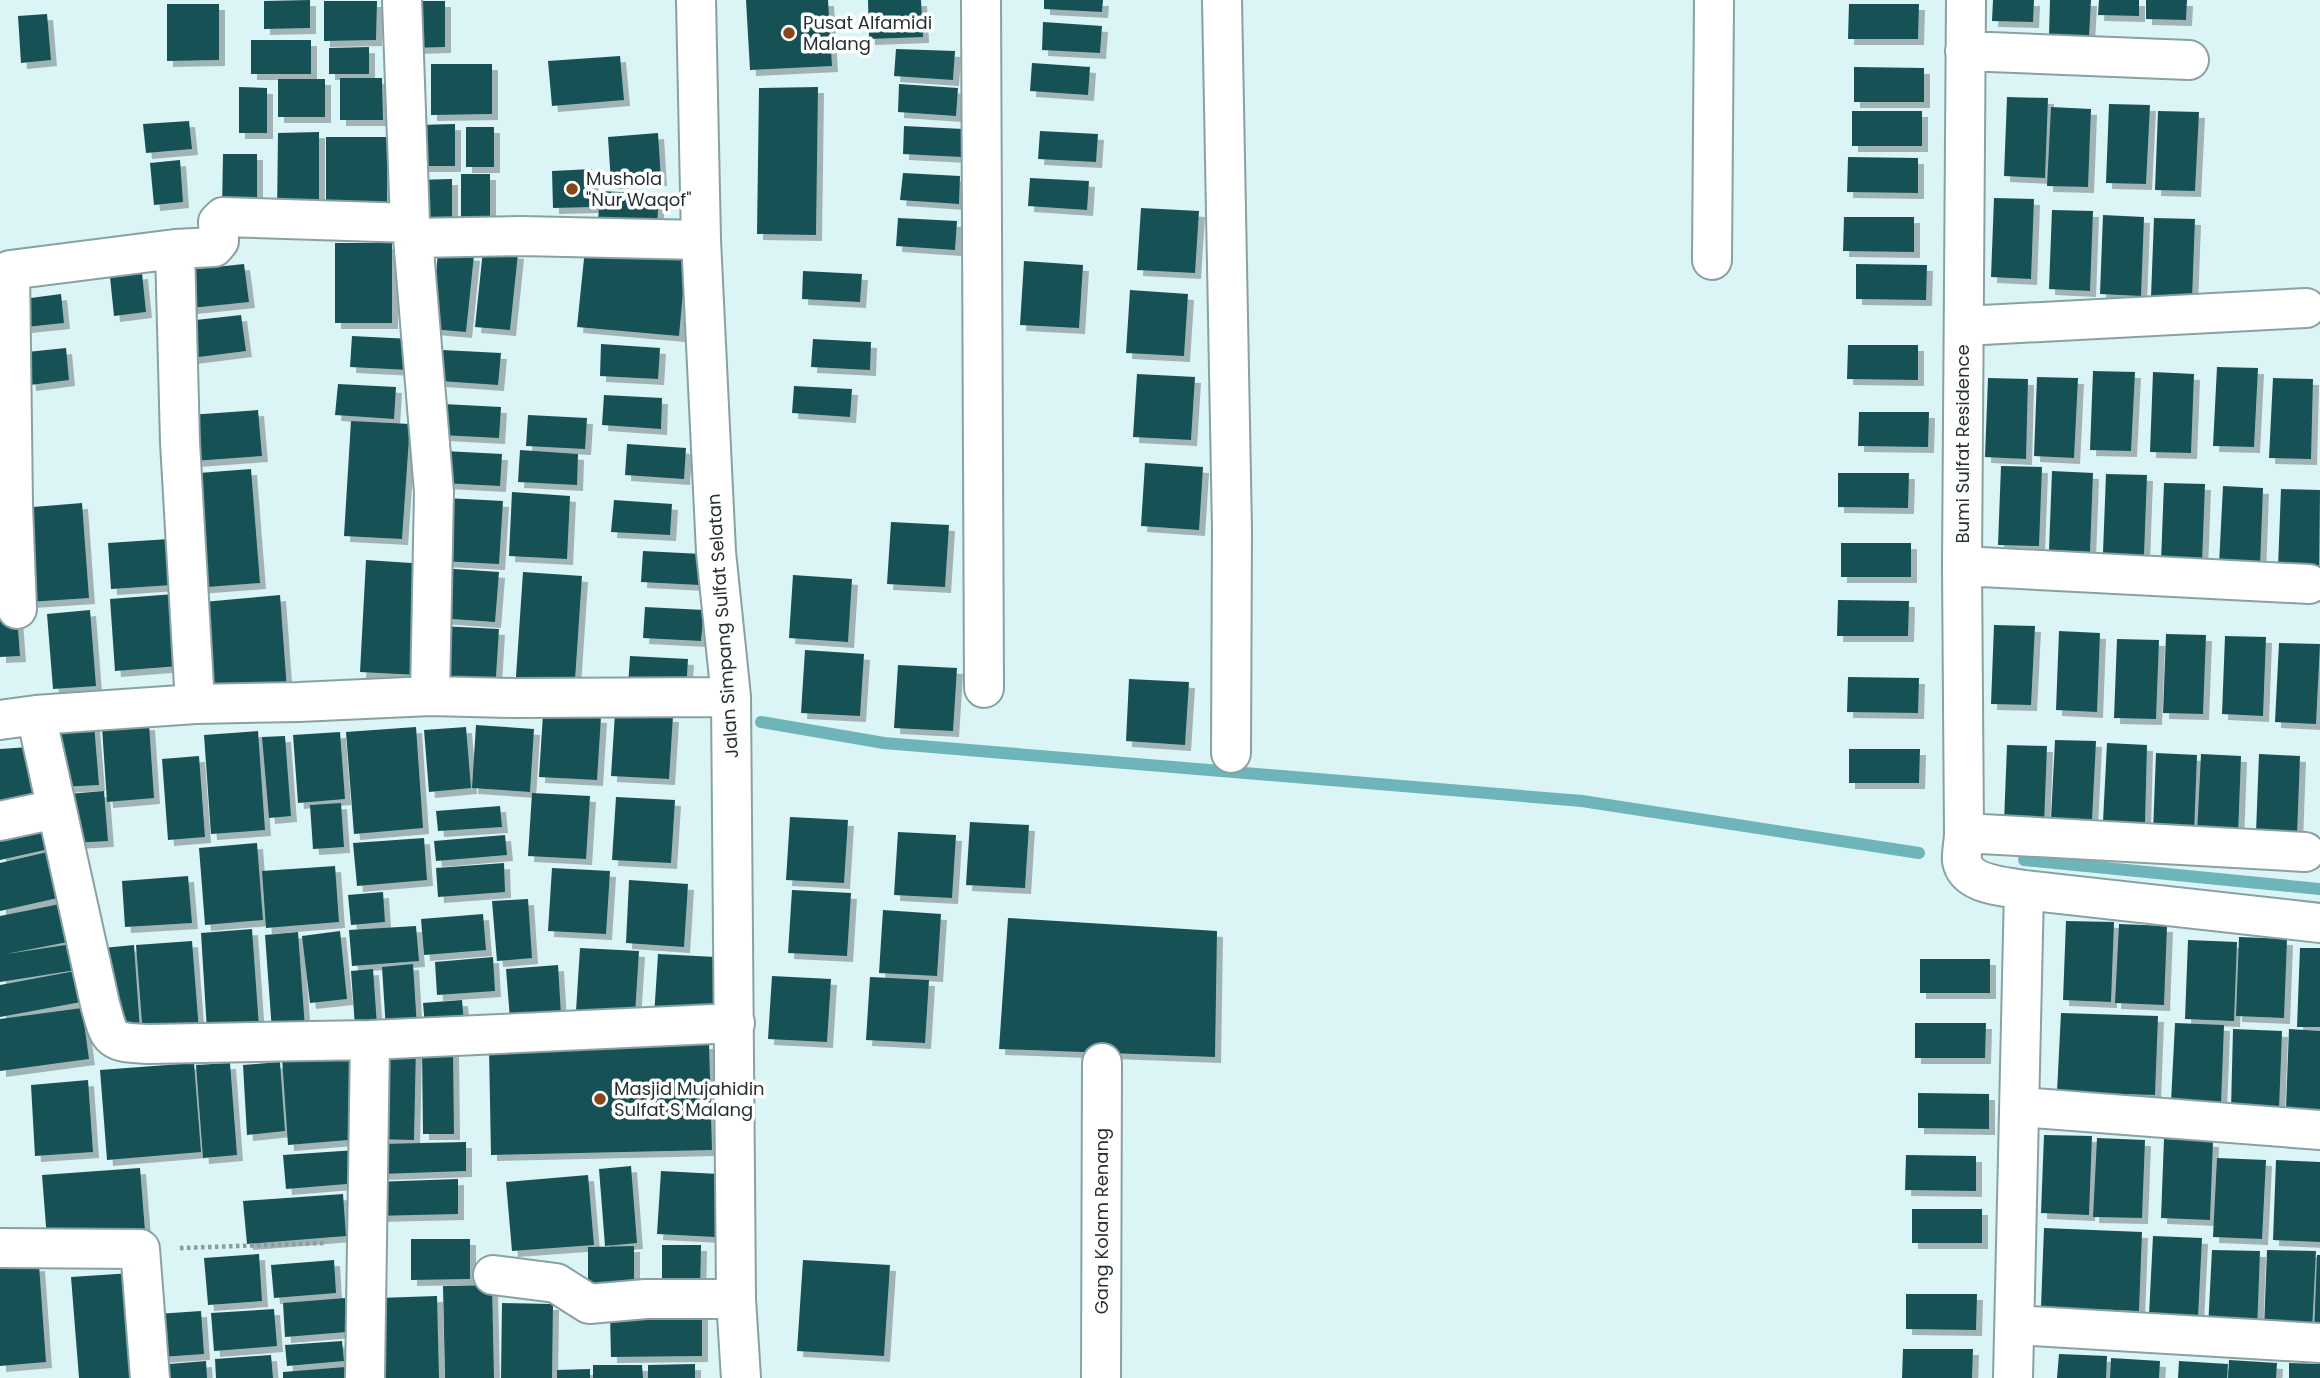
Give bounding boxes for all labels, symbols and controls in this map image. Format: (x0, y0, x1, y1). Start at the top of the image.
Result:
place label: Pusat Alfamidi Malang (803, 10, 932, 56)
marker: Pusat Alfamidi Malang (781, 25, 797, 41)
place label: Mushola "Nur Waqof" (586, 166, 692, 212)
marker: Mushola "Nur Waqof" (564, 181, 580, 197)
street label: Bumi Sulfat Residence (1950, 344, 1975, 544)
street label: Jalan Simpang Sulfat Selatan (701, 493, 744, 759)
place label: Masjid Mujahidin Sulfat S Malang (614, 1076, 765, 1122)
marker: Masjid Mujahidin Sulfat S Malang (592, 1091, 608, 1107)
street label: Gang Kolam Renang (1089, 1128, 1114, 1314)

